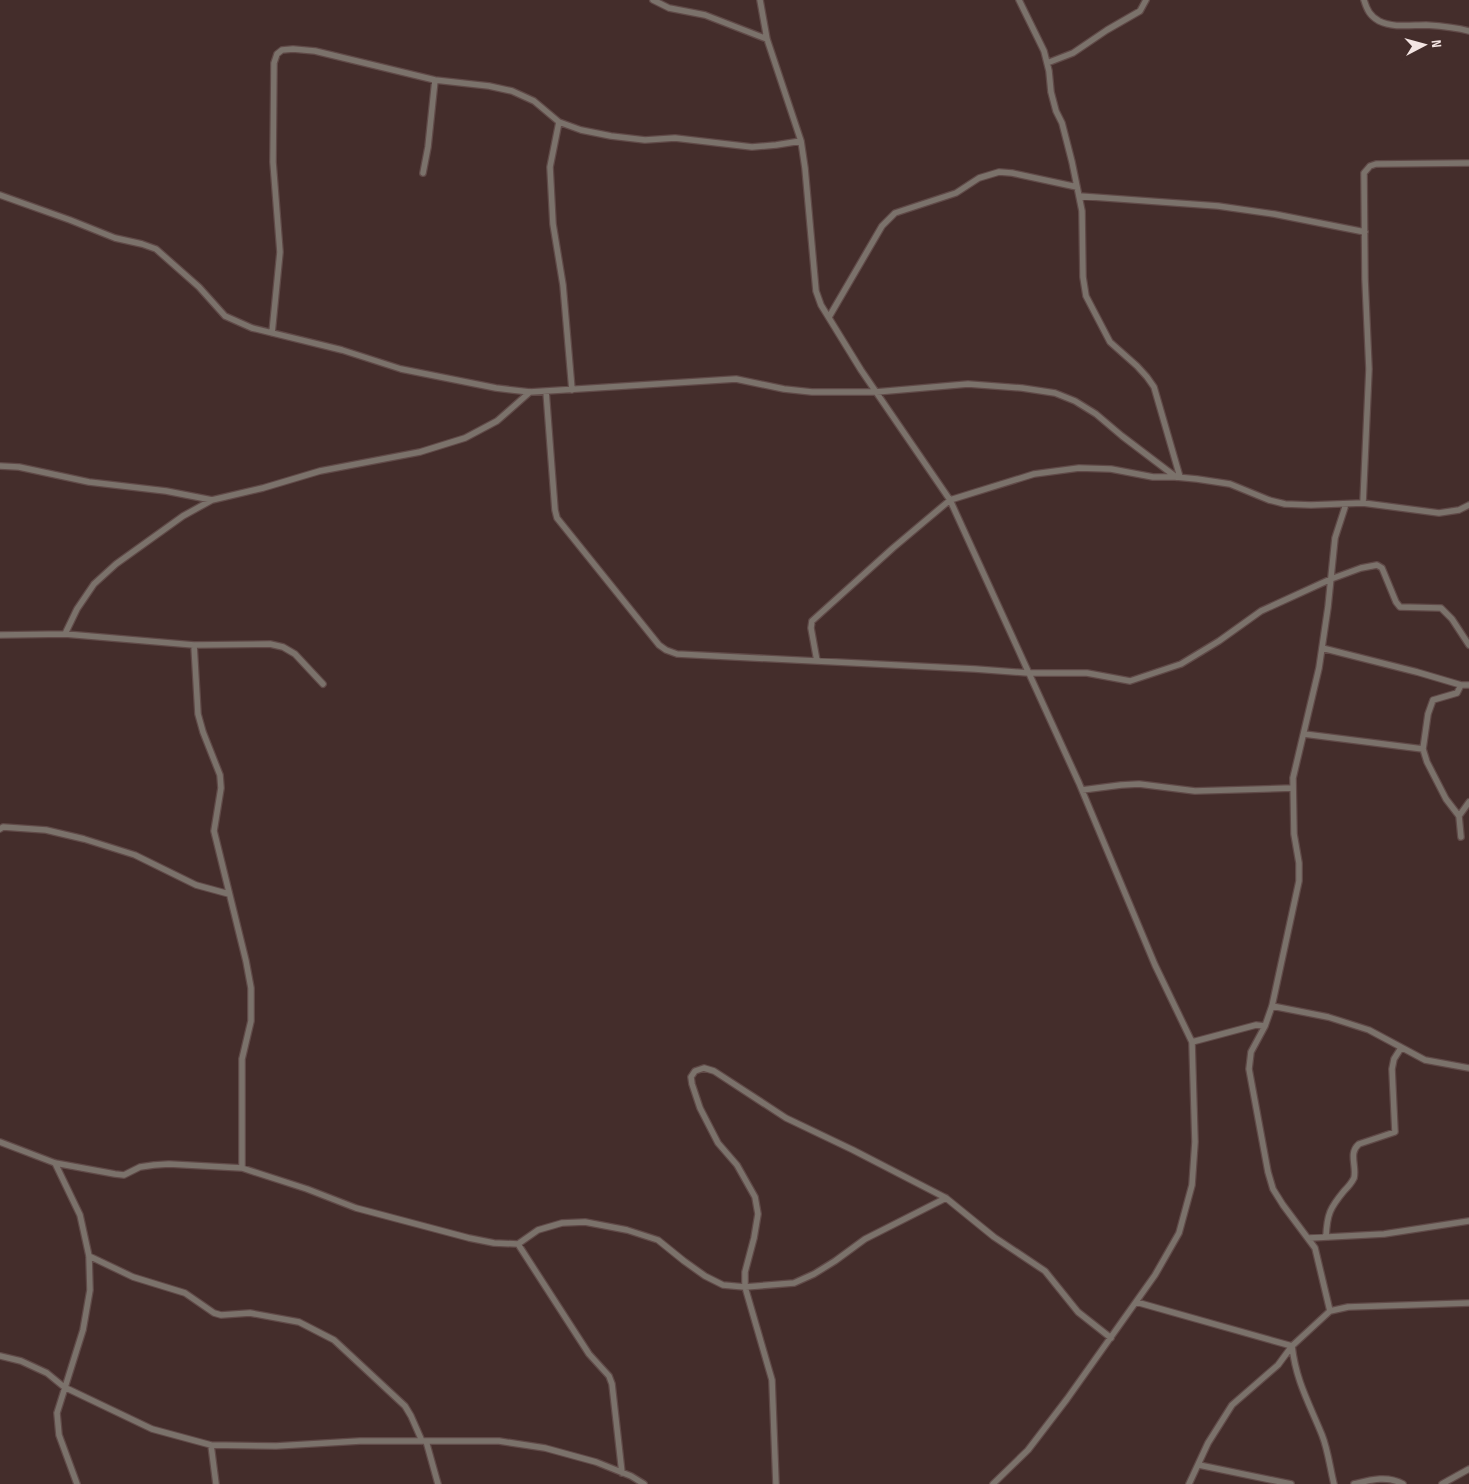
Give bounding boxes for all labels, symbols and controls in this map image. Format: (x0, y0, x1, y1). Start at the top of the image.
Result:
north arrow (1399, 20, 1449, 70)
text: N (1428, 39, 1445, 48)

